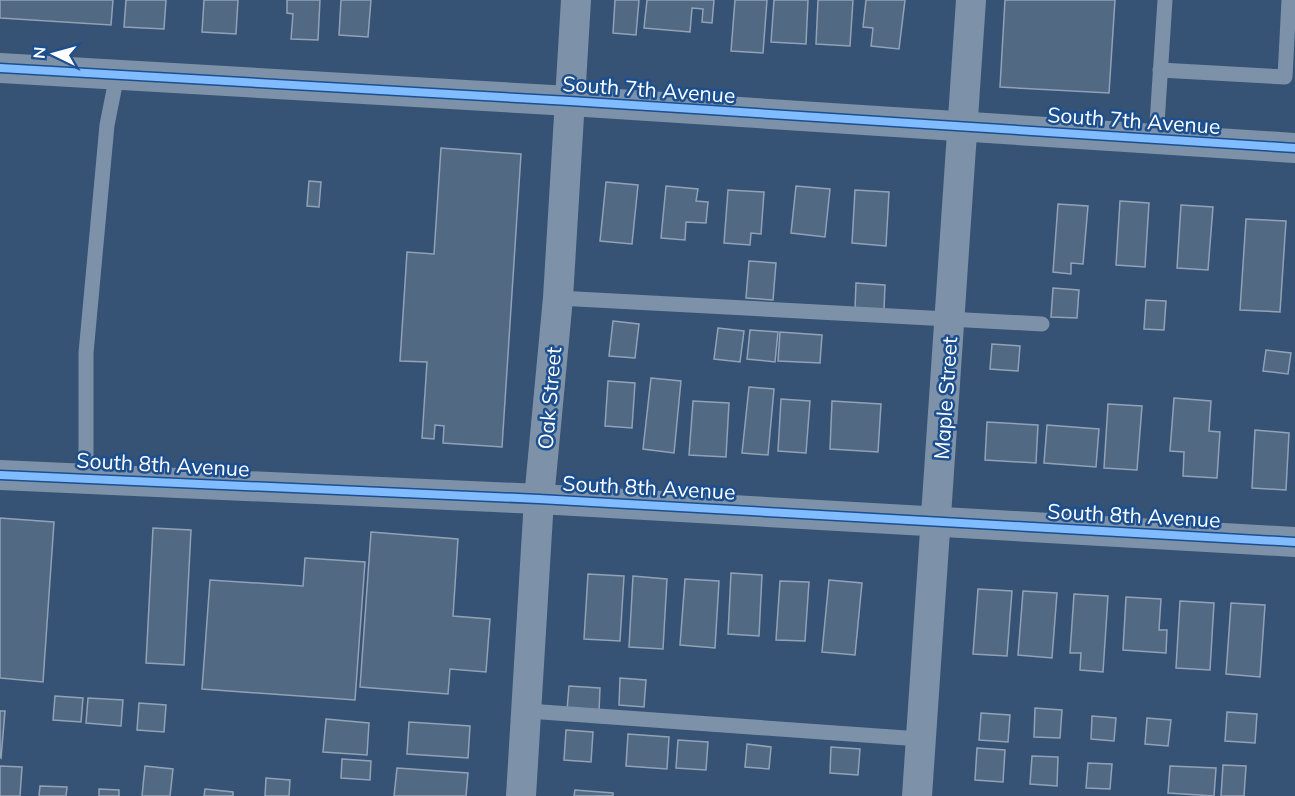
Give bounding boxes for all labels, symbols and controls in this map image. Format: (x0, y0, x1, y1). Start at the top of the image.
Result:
north arrow (24, 24, 84, 84)
text: N (29, 46, 50, 60)
street label: South 7th Avenue (562, 70, 736, 108)
street label: South 7th Avenue (1047, 101, 1221, 139)
street label: Maple Street (928, 336, 962, 460)
street label: Oak Street (532, 345, 566, 451)
street label: South 8th Avenue (76, 446, 250, 482)
street label: South 8th Avenue (562, 469, 736, 505)
street label: South 8th Avenue (1047, 497, 1221, 533)

